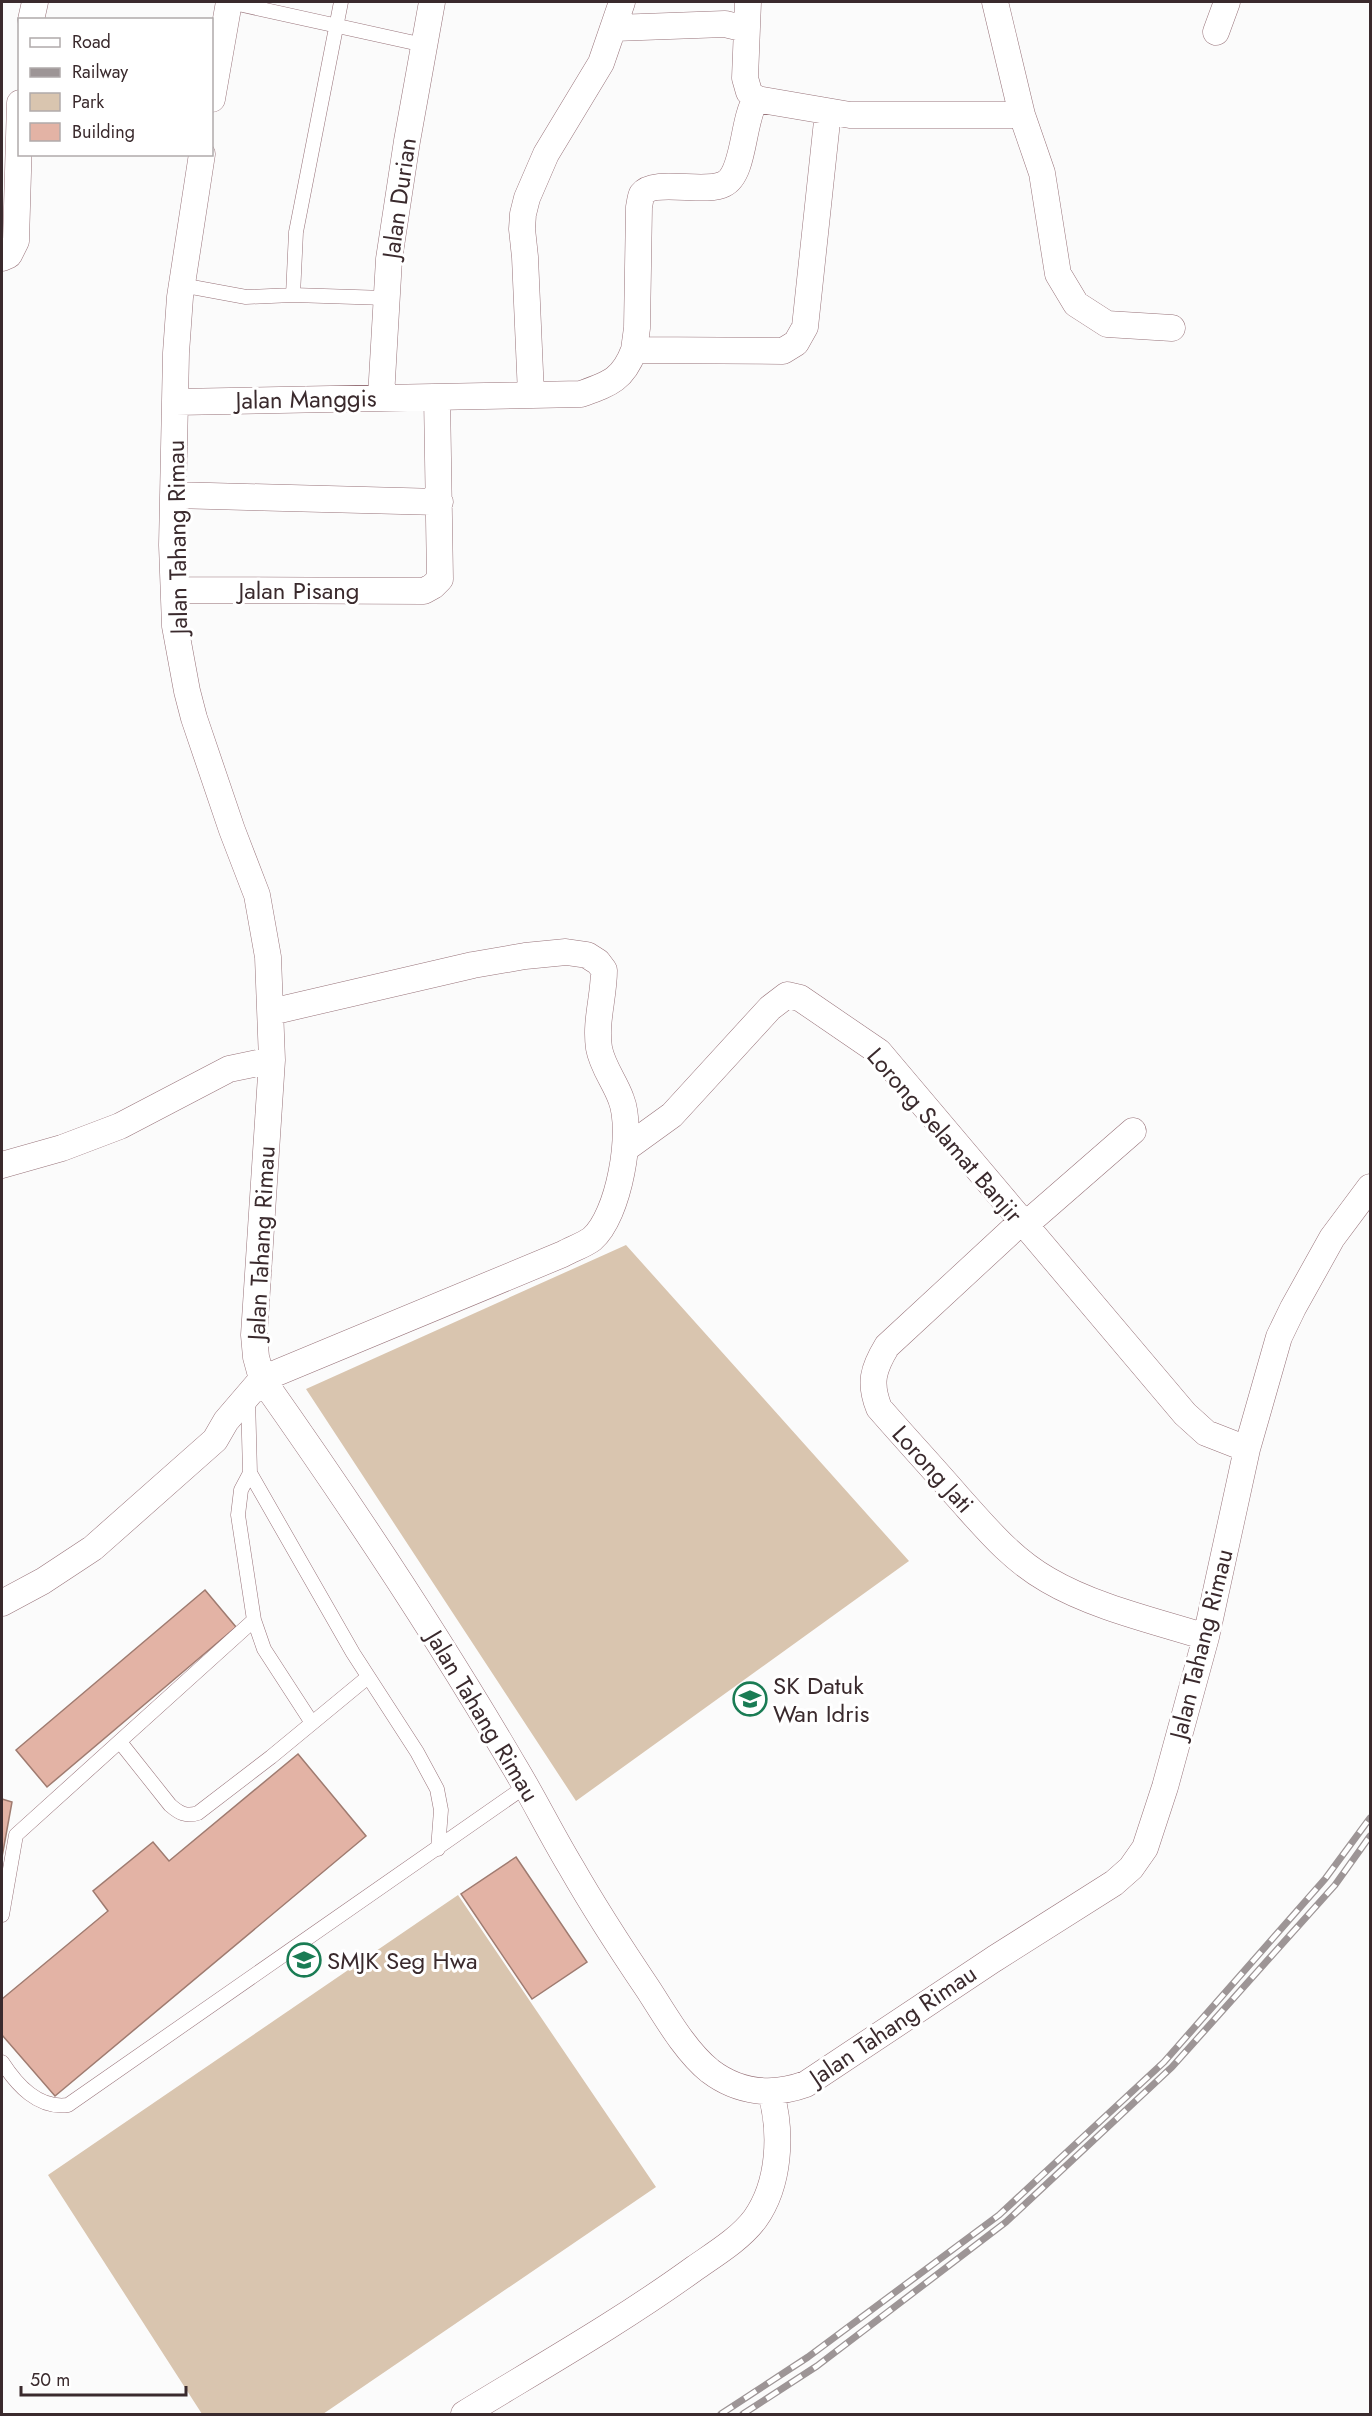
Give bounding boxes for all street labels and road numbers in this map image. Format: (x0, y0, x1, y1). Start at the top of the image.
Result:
street label: Jalan Durian (373, 135, 425, 264)
street label: Jalan Manggis (232, 380, 377, 418)
street label: Jalan Tahang Rimau (158, 439, 196, 638)
street label: Jalan Pisang (235, 573, 360, 608)
street label: Lorong Selamat Banjir (859, 1040, 1032, 1231)
street label: Jalan Tahang Rimau (238, 1145, 284, 1344)
street label: Lorong Jati (884, 1417, 982, 1521)
street label: Jalan Tahang Rimau (1160, 1545, 1242, 1746)
street label: Jalan Tahang Rimau (416, 1621, 548, 1808)
street label: Jalan Tahang Rimau (800, 1956, 983, 2096)

